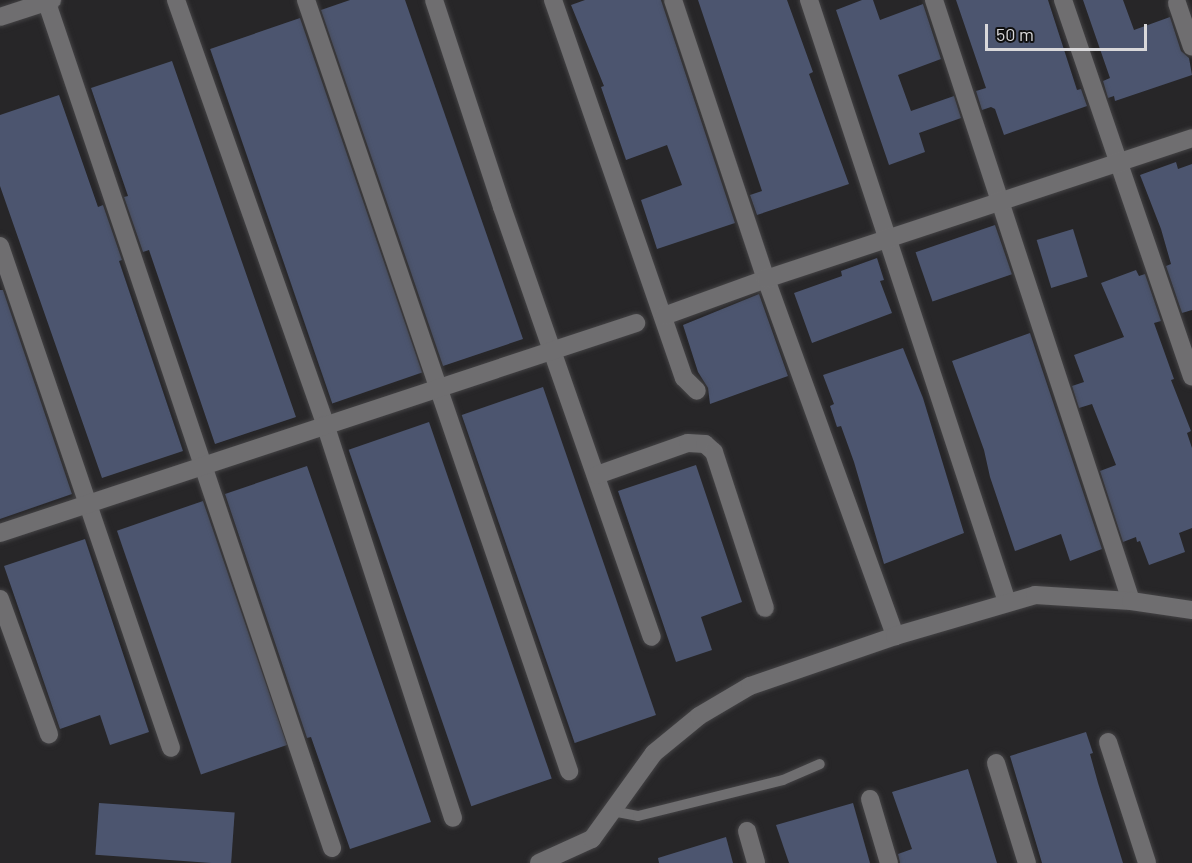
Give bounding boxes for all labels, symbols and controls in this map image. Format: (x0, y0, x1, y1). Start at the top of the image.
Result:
scale bar (988, 12, 1150, 50)
text: 50 m (996, 23, 1034, 45)

